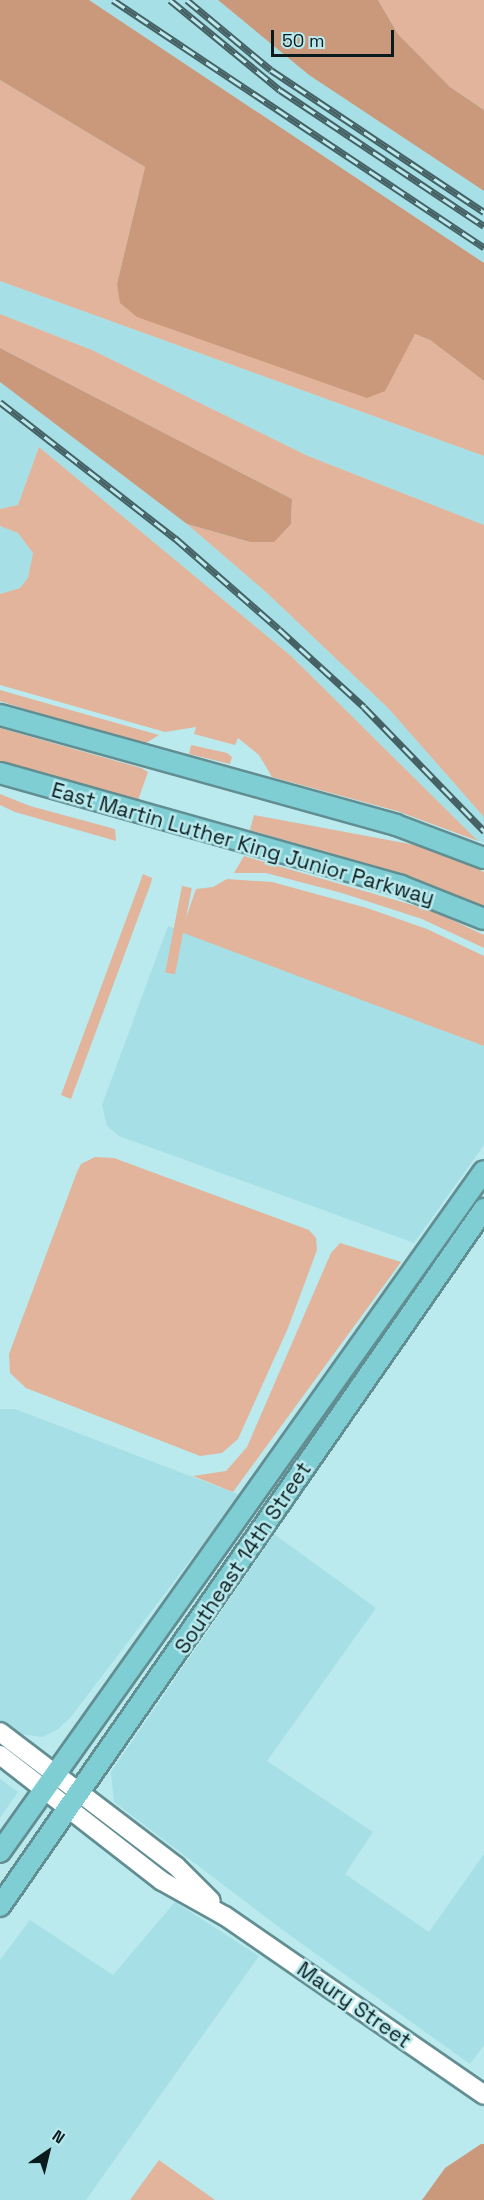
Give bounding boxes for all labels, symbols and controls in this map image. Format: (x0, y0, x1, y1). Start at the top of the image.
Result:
scale bar (274, 18, 397, 56)
text: 50 m (282, 29, 324, 52)
street label: East Martin Luther King Junior Parkway (49, 777, 437, 911)
street label: Southeast 14th Street (169, 1457, 317, 1659)
street label: Maury Street (292, 1956, 416, 2054)
north arrow (18, 2122, 78, 2182)
text: N (48, 2125, 69, 2149)

